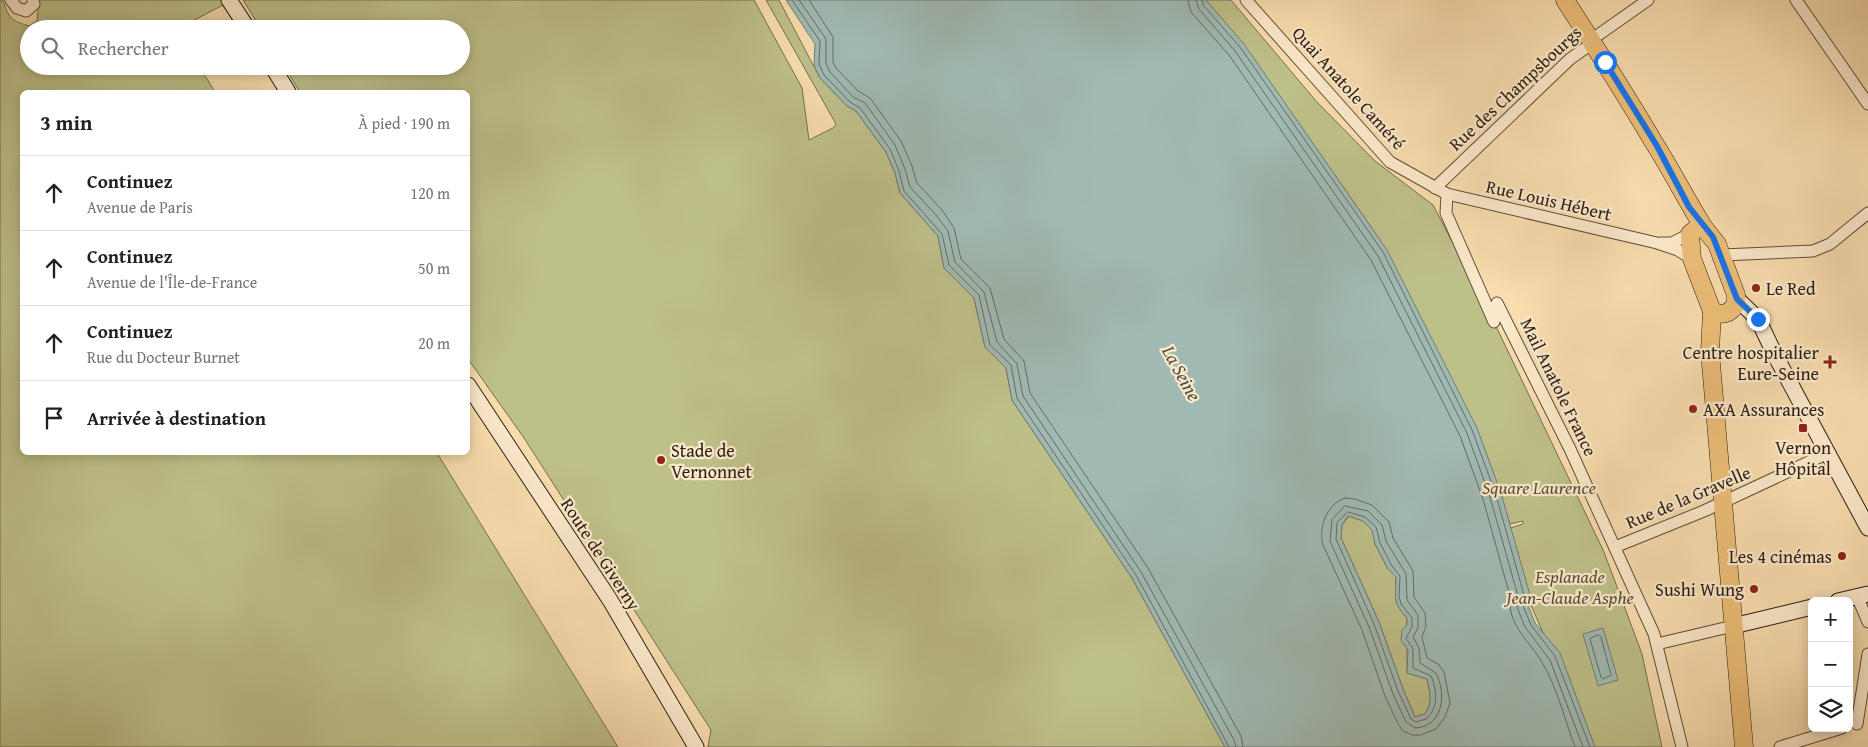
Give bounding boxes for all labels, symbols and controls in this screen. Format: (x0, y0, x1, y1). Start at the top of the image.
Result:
street label: Rue des Champsbourgs (1442, 19, 1588, 157)
search box (20, 20, 470, 75)
street label: Quai Anatole Caméré (1286, 20, 1412, 156)
icon: search (38, 34, 66, 62)
text: Rechercher (78, 34, 169, 62)
route start (1594, 51, 1617, 74)
text: 3 min (40, 107, 92, 138)
text: À pied · 190 m (358, 111, 450, 135)
text: Continuez (87, 167, 173, 195)
street label: Rue Louis Hébert (1483, 172, 1615, 228)
icon: ahead (40, 179, 68, 207)
text: 120 m (410, 181, 450, 205)
text: Avenue de Paris (87, 195, 193, 219)
text: Continuez (87, 242, 173, 270)
icon: ahead (40, 254, 68, 282)
text: 50 m (418, 256, 450, 280)
text: Avenue de l'Île-de-France (87, 270, 257, 294)
place label: Le Red (1766, 275, 1816, 302)
marker: Le Red (1750, 282, 1762, 294)
route end (1747, 308, 1770, 331)
street label: Mail Anatole France (1514, 313, 1604, 461)
text: Continuez (87, 317, 173, 345)
icon: ahead (40, 329, 68, 357)
text: 20 m (418, 331, 450, 355)
water label: La Seine (1155, 339, 1209, 406)
place label: Centre hospitalier Eure-Seine (1683, 339, 1820, 387)
text: Rue du Docteur Burnet (87, 345, 240, 369)
marker: Centre hospitalier Eure-Seine (1823, 355, 1837, 369)
place label: AXA Assurances (1703, 396, 1824, 423)
marker: AXA Assurances (1687, 403, 1699, 415)
icon: arrive (40, 404, 68, 432)
text: Arrivée à destination (87, 404, 266, 432)
marker: Vernon Hôpital (1797, 422, 1809, 434)
place label: Vernon Hôpital (1775, 434, 1831, 482)
place label: Stade de Vernonnet (671, 437, 753, 485)
marker: Stade de Vernonnet (655, 454, 667, 466)
street label: Rue de la Gravelle (1621, 458, 1755, 536)
park label: Square Laurence (1482, 474, 1596, 501)
street label: Route de Giverny (554, 492, 648, 616)
place label: Les 4 cinémas (1729, 543, 1832, 570)
marker: Les 4 cinémas (1836, 550, 1848, 562)
park label: Esplanade Jean-Claude Asphe (1503, 563, 1634, 611)
place label: Sushi Wung (1655, 576, 1744, 603)
marker: Sushi Wung (1748, 583, 1760, 595)
map controls (1808, 597, 1853, 732)
button: + (1808, 597, 1853, 642)
button: − (1808, 642, 1853, 687)
button: layers (1808, 687, 1853, 732)

